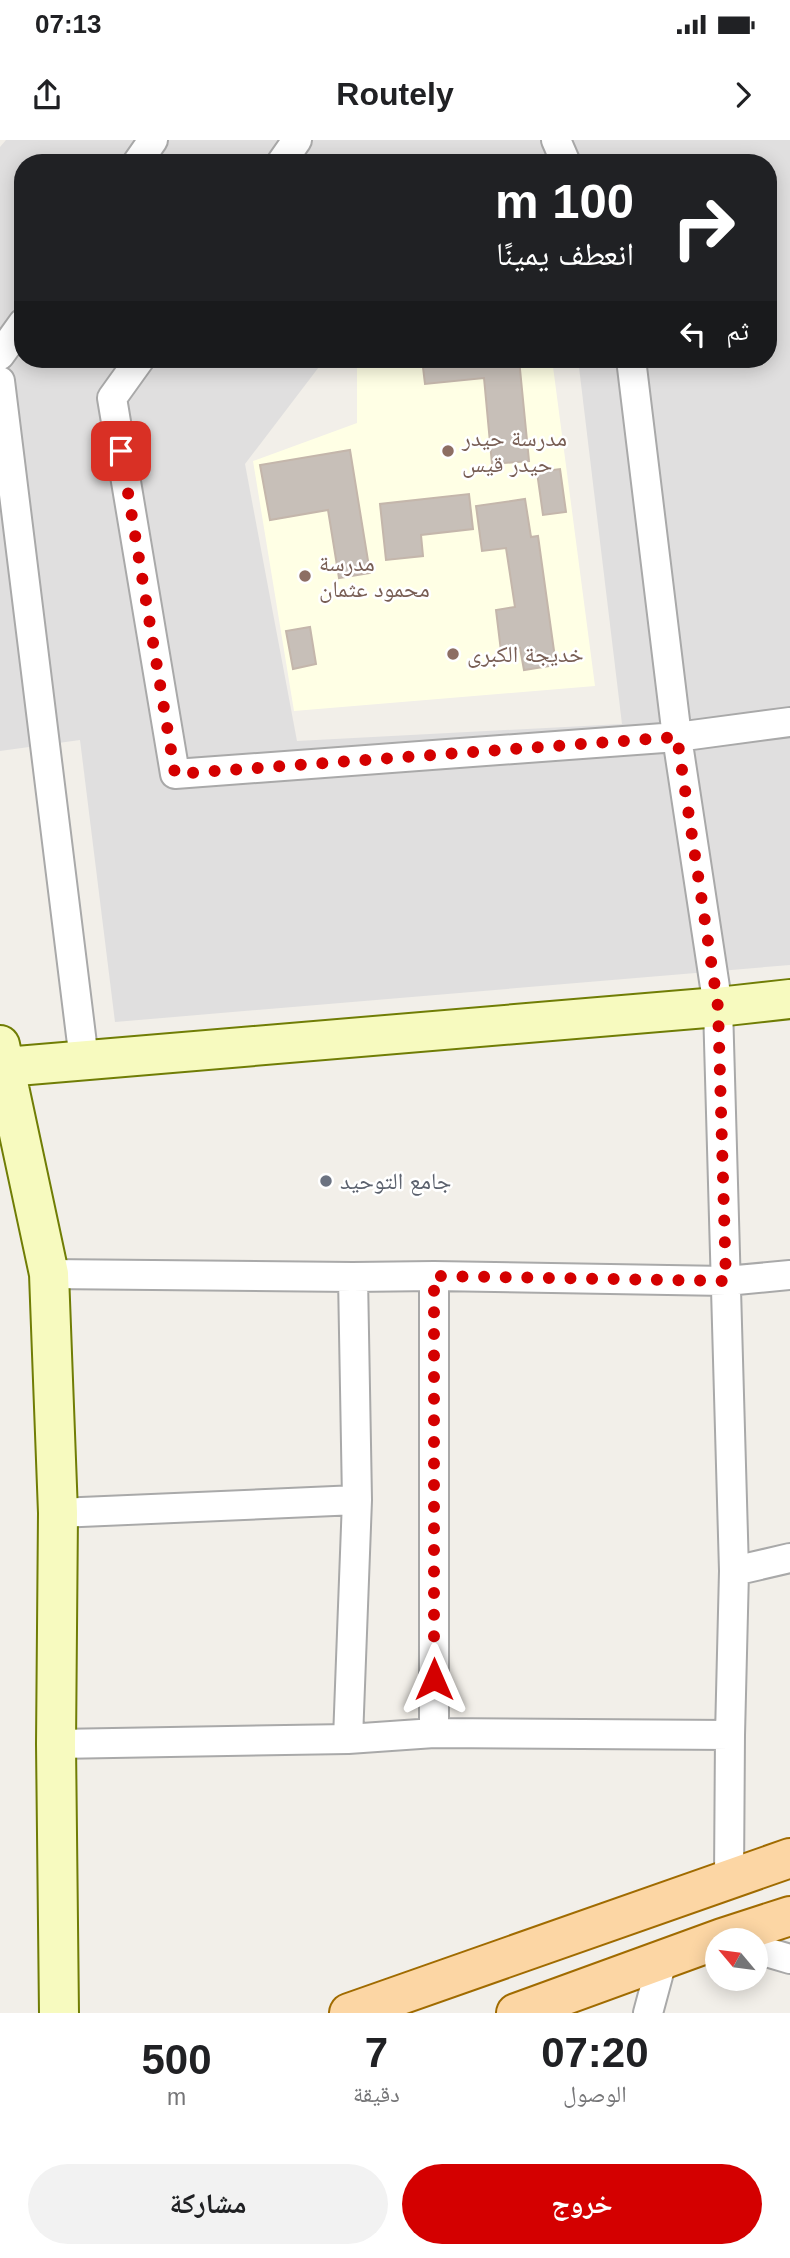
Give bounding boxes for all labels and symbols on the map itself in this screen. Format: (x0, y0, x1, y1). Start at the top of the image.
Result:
pin (91, 421, 151, 481)
place label: مدرسة حيدر حيدر قيس (461, 425, 567, 478)
marker: مدرسة حيدر حيدر قيس (440, 443, 456, 459)
place label: مدرسة محمود عثمان (319, 550, 430, 603)
marker: مدرسة محمود عثمان (297, 568, 313, 584)
place label: خديجة الكبرى (467, 641, 584, 668)
marker: خديجة الكبرى (445, 646, 461, 662)
place label: جامع التوحيد (340, 1168, 452, 1196)
marker: جامع التوحيد (318, 1173, 334, 1189)
position arrow (397, 1642, 471, 1716)
north arrow (705, 1928, 768, 1992)

